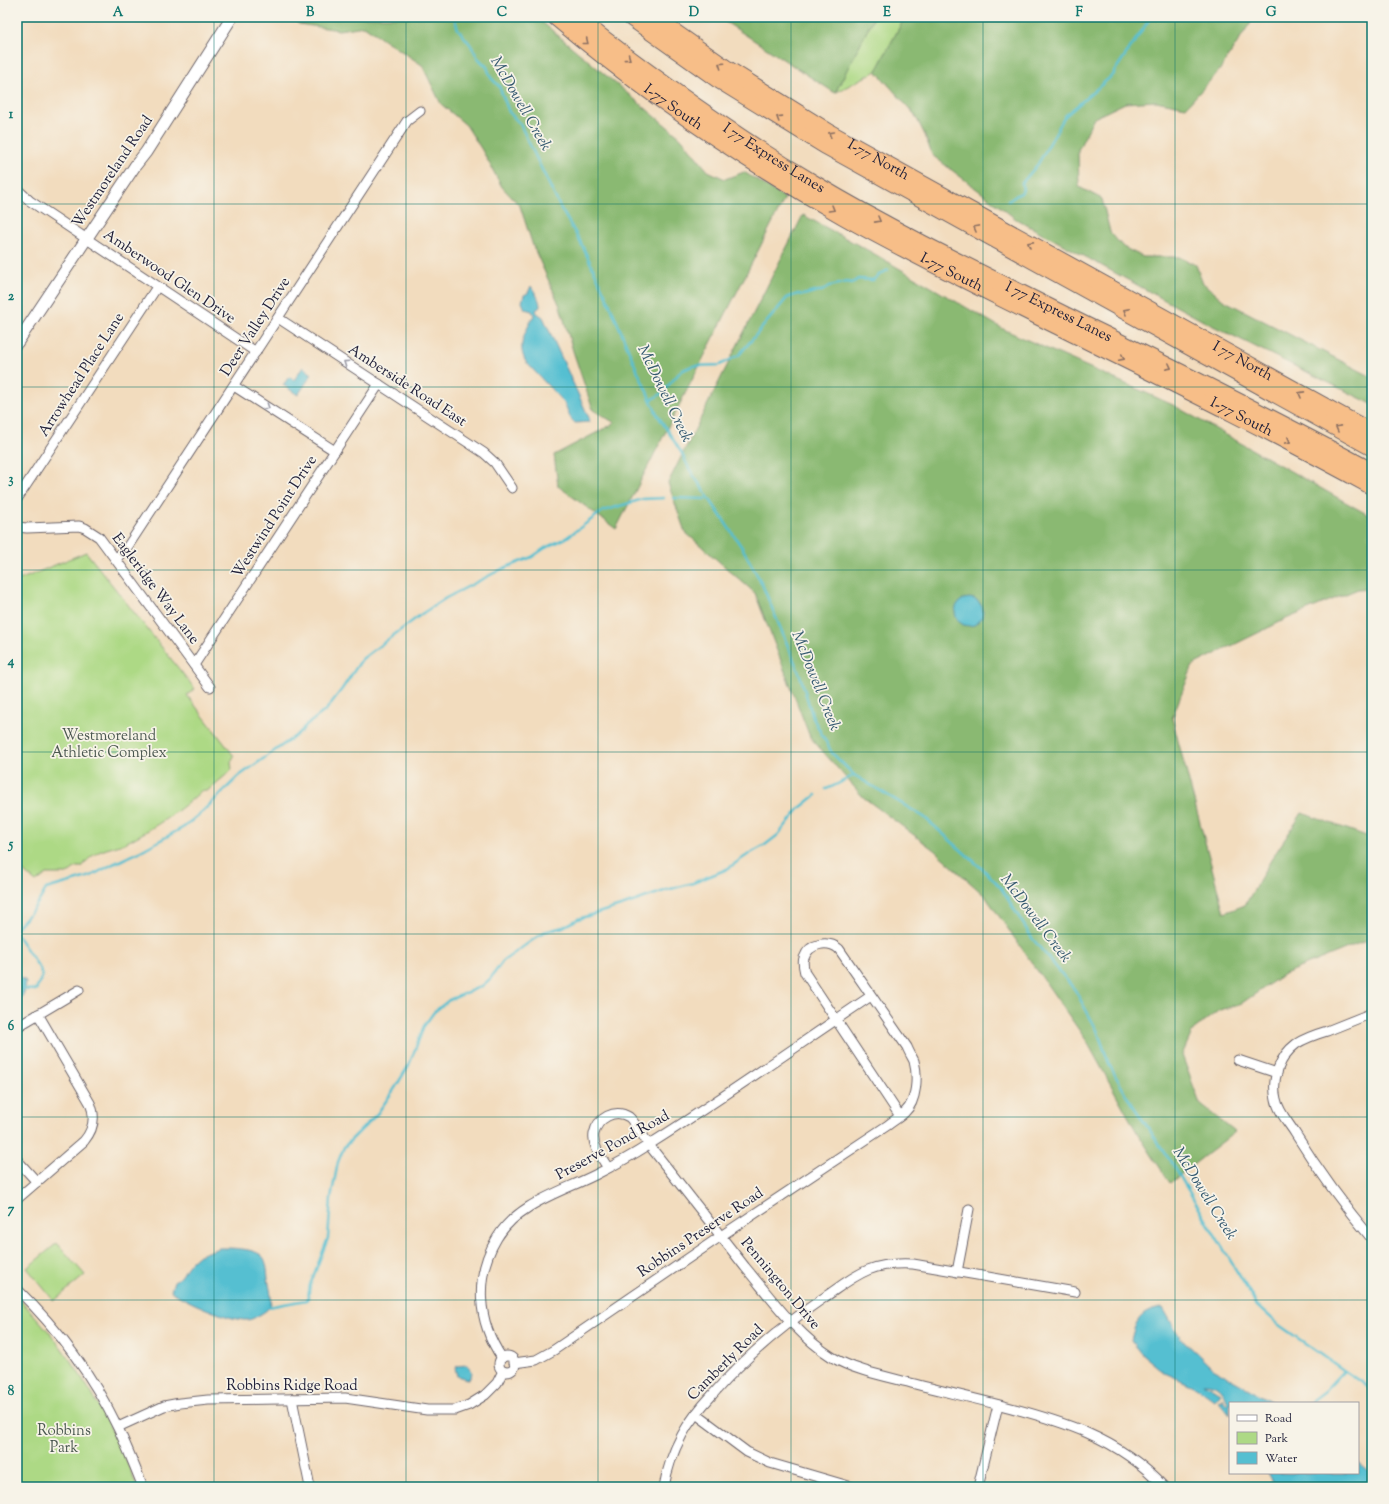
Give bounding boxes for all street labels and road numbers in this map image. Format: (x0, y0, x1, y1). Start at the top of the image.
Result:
street label: I-77 South (639, 79, 707, 136)
street label: Westmoreland Road (68, 111, 159, 232)
street label: I 77 Express Lanes (718, 118, 829, 199)
street label: I-77 North (844, 135, 913, 186)
street label: Amberwood Glen Drive (99, 225, 239, 329)
street label: I-77 South (916, 248, 987, 297)
street label: Deer Valley Drive (216, 273, 296, 381)
street label: I 77 Express Lanes (1001, 277, 1116, 348)
street label: Arrowhead Place Lane (34, 309, 130, 441)
street label: I 77 North (1208, 336, 1277, 387)
street label: Amberside Road East (344, 340, 470, 432)
street label: I-77 South (1206, 392, 1277, 442)
street label: Westwind Point Drive (227, 452, 323, 582)
street label: Eagleridge Way Lane (106, 529, 204, 649)
street label: Preserve Pond Road (552, 1106, 674, 1186)
street label: Robbins Preserve Road (634, 1183, 768, 1283)
street label: Pennington Drive (735, 1233, 825, 1335)
street label: Camberly Road (683, 1320, 769, 1406)
street label: Robbins Ridge Road (226, 1376, 358, 1397)

